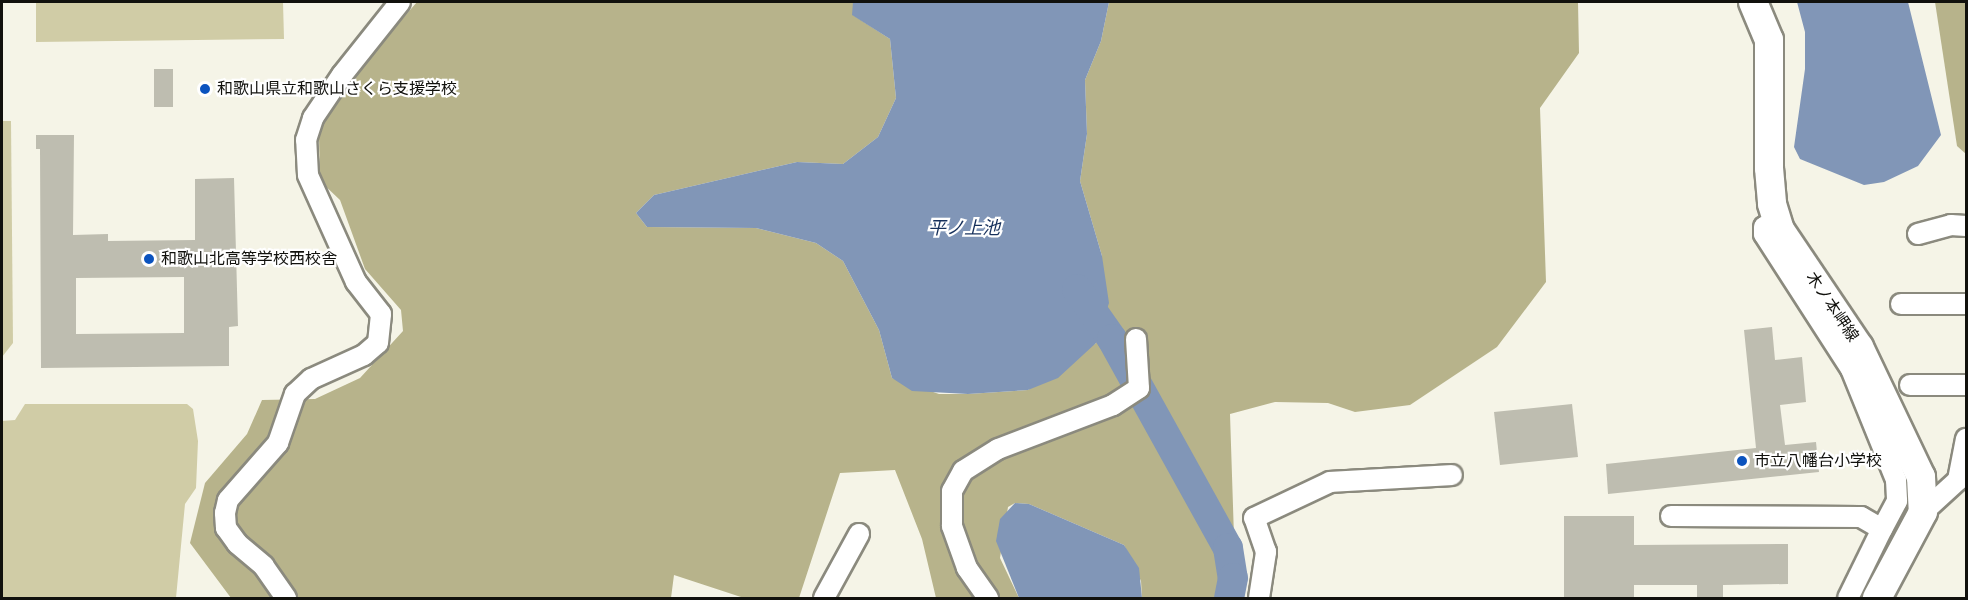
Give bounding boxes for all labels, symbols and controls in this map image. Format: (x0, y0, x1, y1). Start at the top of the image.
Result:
place label: 和歌山県立和歌山さくら支援学校 (217, 79, 457, 99)
marker: 和歌山県立和歌山さくら支援学校 (198, 82, 212, 96)
water label: 平ノ上池 (928, 217, 1000, 239)
place label: 和歌山北高等学校西校舎 (161, 249, 337, 269)
marker: 和歌山北高等学校西校舎 (142, 252, 156, 266)
street label: 木ノ本岬線 (1802, 268, 1862, 346)
place label: 市立八幡台小学校 (1754, 451, 1882, 471)
marker: 市立八幡台小学校 (1735, 454, 1749, 468)

